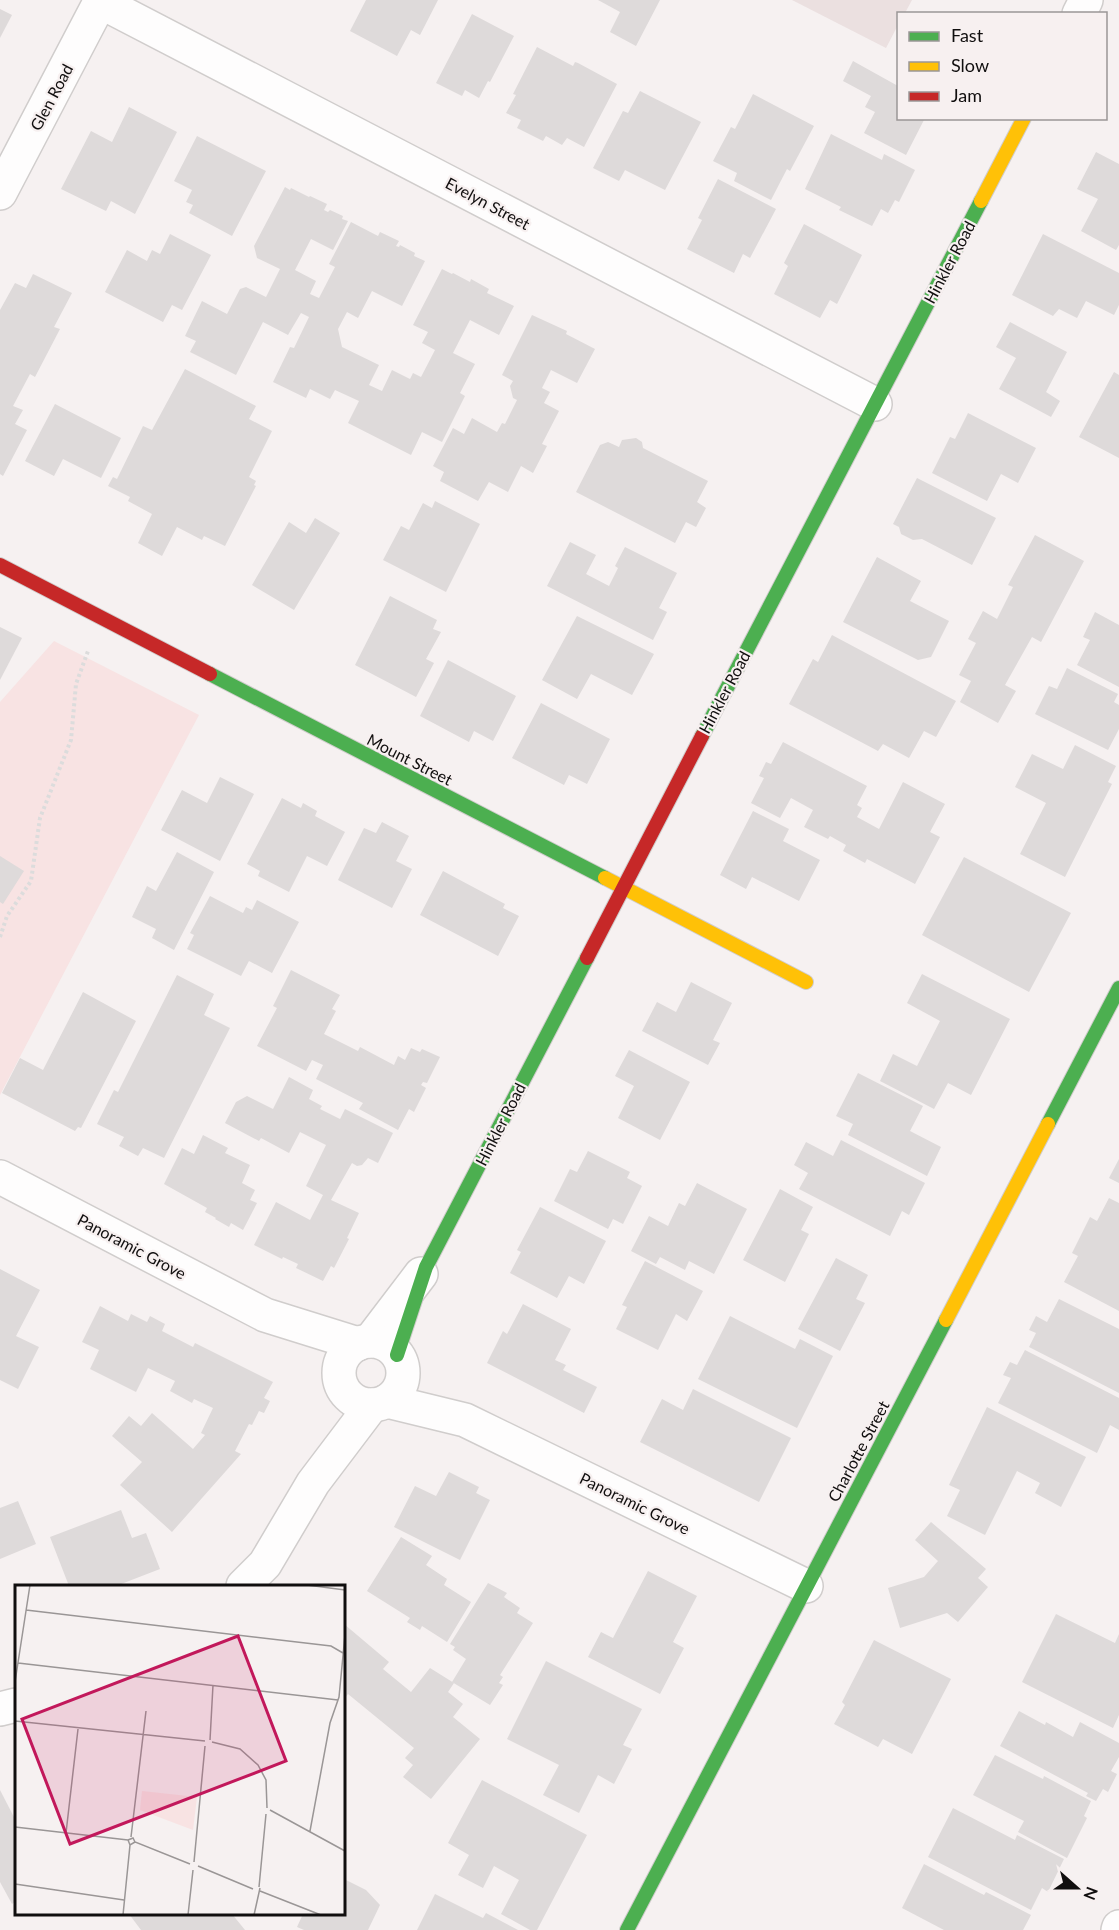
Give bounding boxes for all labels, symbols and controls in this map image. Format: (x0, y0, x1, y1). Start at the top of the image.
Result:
legend (897, 12, 1107, 120)
text: Fast (951, 24, 984, 46)
text: Slow (951, 54, 989, 76)
street label: Glen Road (26, 61, 76, 133)
text: Jam (951, 84, 982, 106)
street label: Evelyn Street (443, 173, 534, 233)
street label: Hinkler Road (919, 218, 979, 306)
street label: Hinkler Road (694, 648, 754, 736)
street label: Mount Street (364, 729, 456, 789)
street label: Hinkler Road (471, 1079, 529, 1169)
street label: Panoramic Grove (75, 1209, 189, 1283)
street label: Charlotte Street (823, 1397, 893, 1505)
street label: Panoramic Grove (577, 1468, 693, 1538)
inset map (15, 1585, 345, 1915)
north arrow (1047, 1858, 1107, 1918)
text: N (1080, 1884, 1103, 1903)

